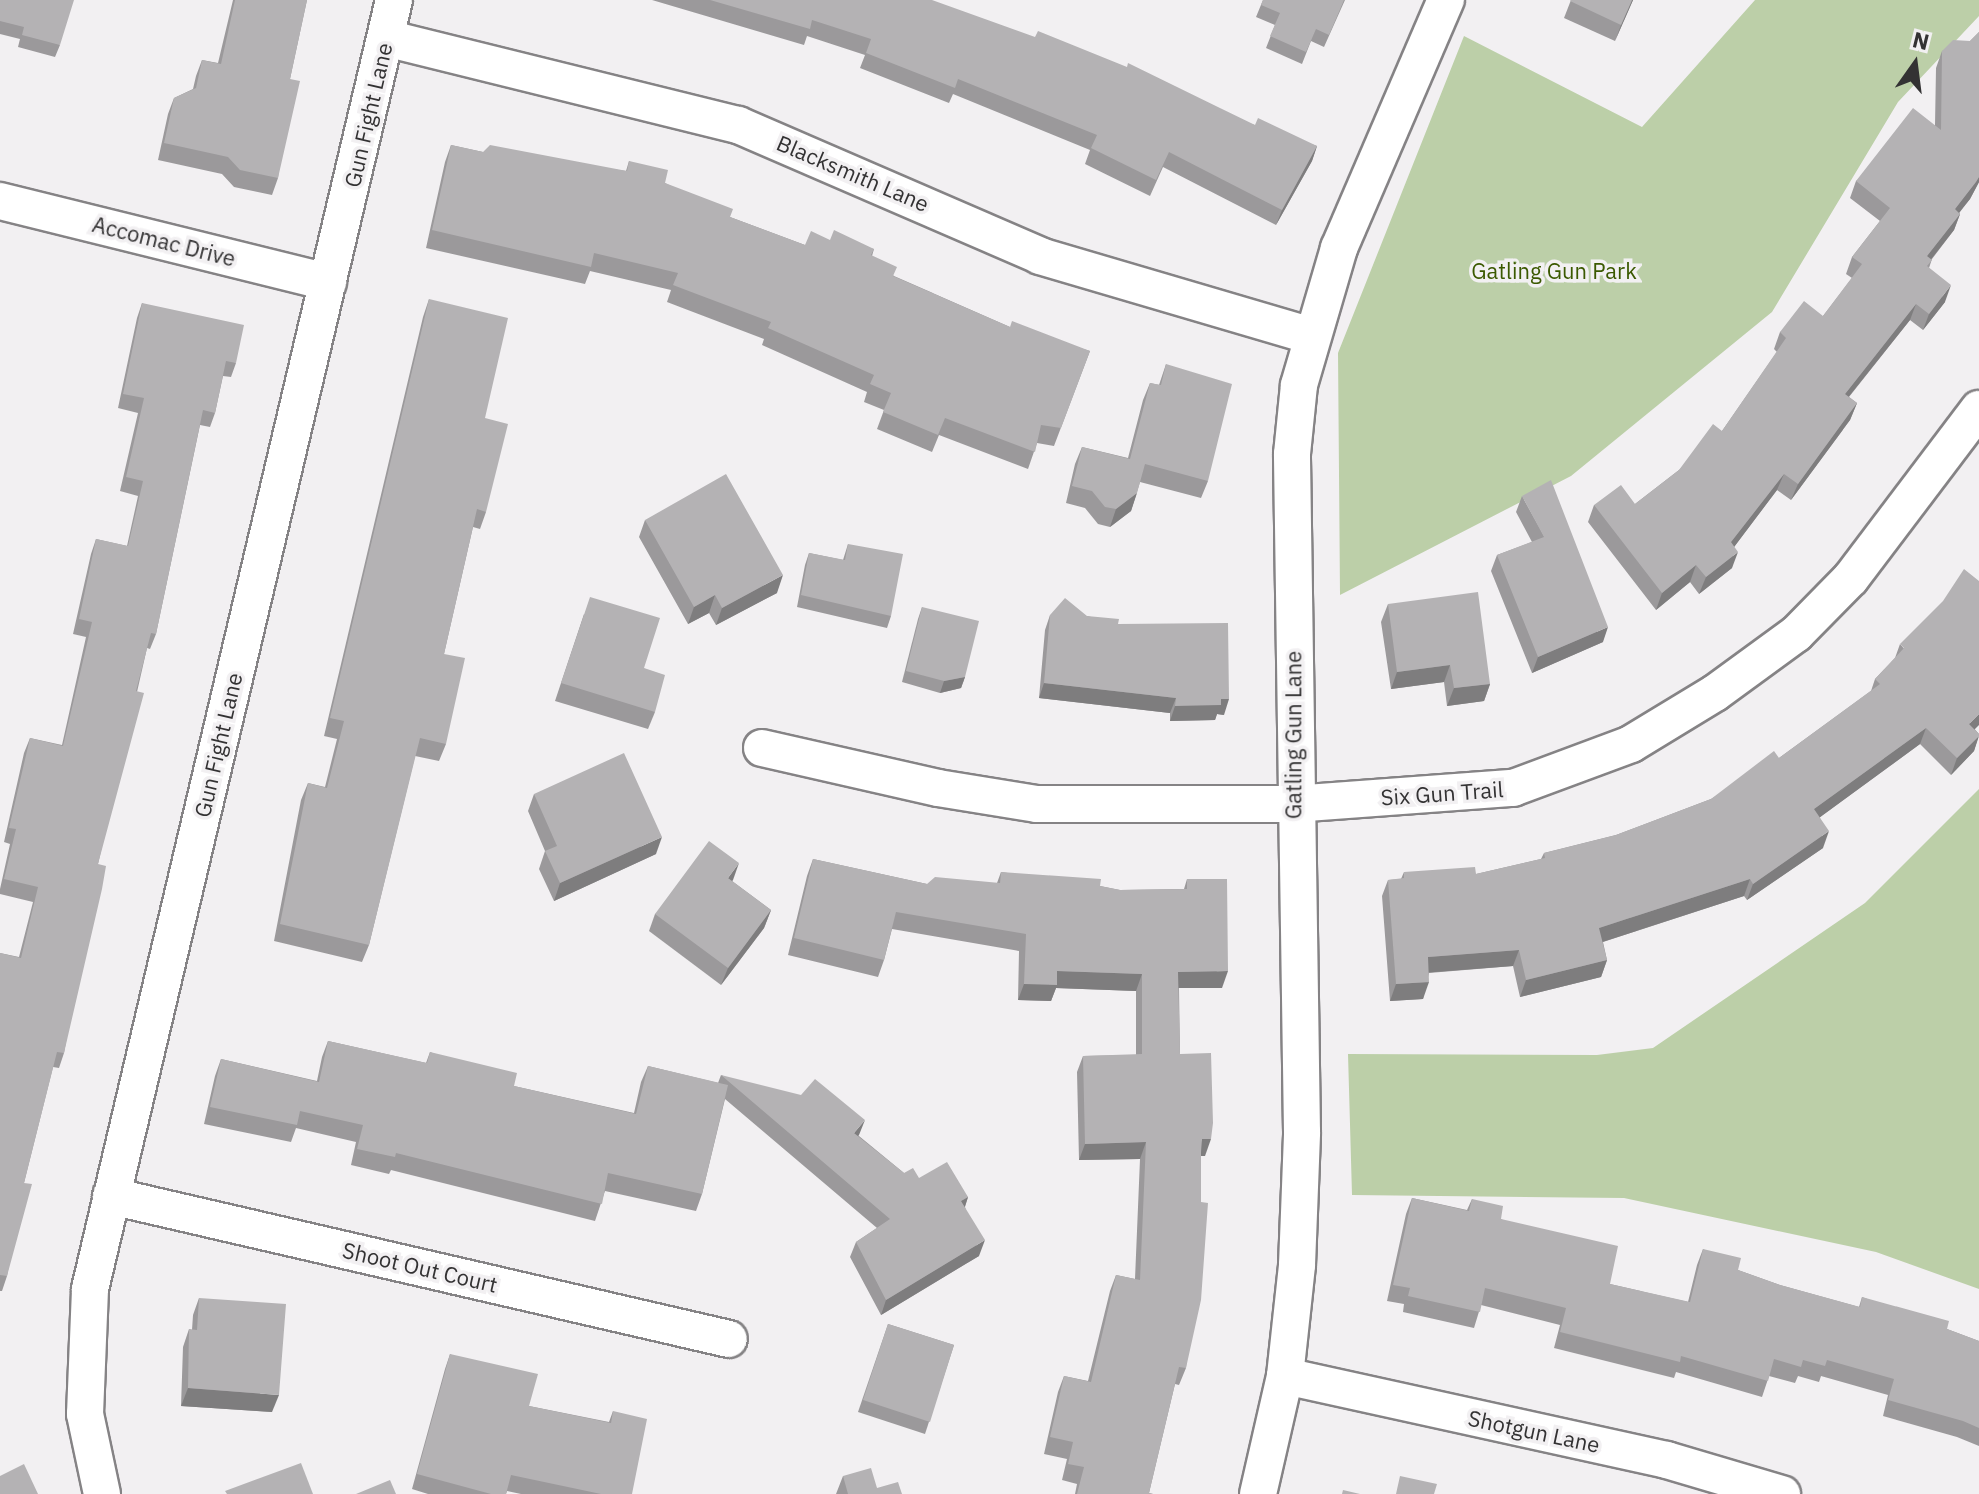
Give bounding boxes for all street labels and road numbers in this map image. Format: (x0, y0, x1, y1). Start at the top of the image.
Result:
street label: Gun Fight Lane (339, 40, 397, 190)
street label: Blacksmith Lane (773, 129, 933, 217)
street label: Accomac Drive (90, 210, 238, 272)
street label: Gatling Gun Lane (1280, 651, 1306, 819)
street label: Gun Fight Lane (189, 670, 247, 820)
street label: Six Gun Trail (1380, 776, 1504, 810)
street label: Shoot Out Court (340, 1236, 500, 1298)
street label: Shotgun Lane (1466, 1404, 1602, 1458)

